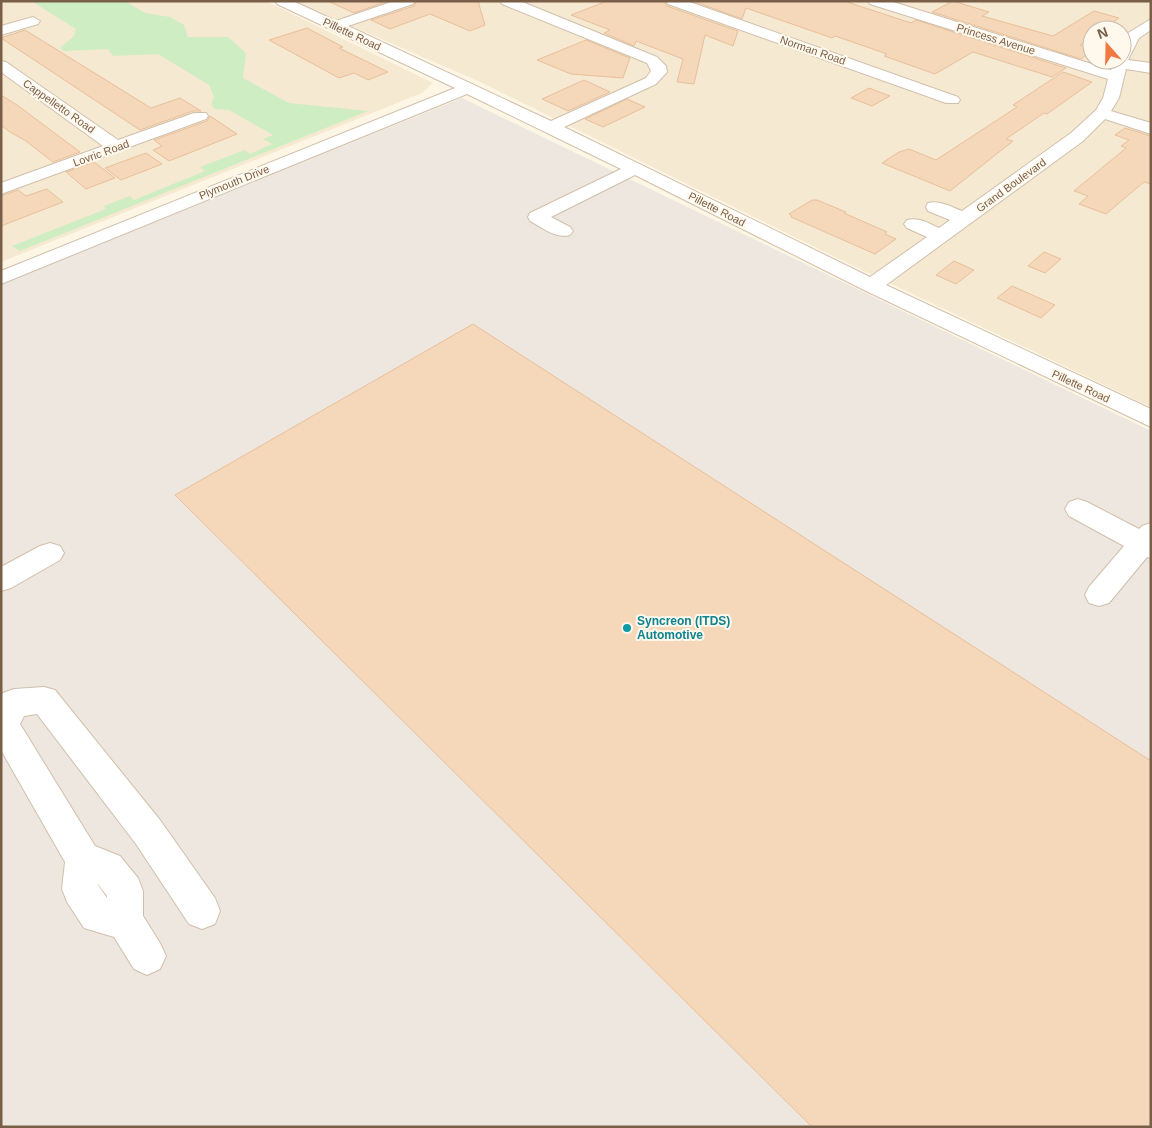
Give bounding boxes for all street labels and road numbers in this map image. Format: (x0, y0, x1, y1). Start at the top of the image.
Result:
street label: Pillette Road (321, 15, 383, 53)
street label: Princess Avenue (955, 21, 1037, 57)
street label: Norman Road (779, 33, 847, 67)
street label: Cappelletto Road (21, 77, 97, 135)
street label: Lovric Road (71, 137, 131, 169)
street label: Grand Boulevard (974, 156, 1048, 214)
street label: Plymouth Drive (197, 162, 271, 202)
street label: Pillette Road (686, 189, 748, 229)
street label: Pillette Road (1050, 367, 1112, 405)

